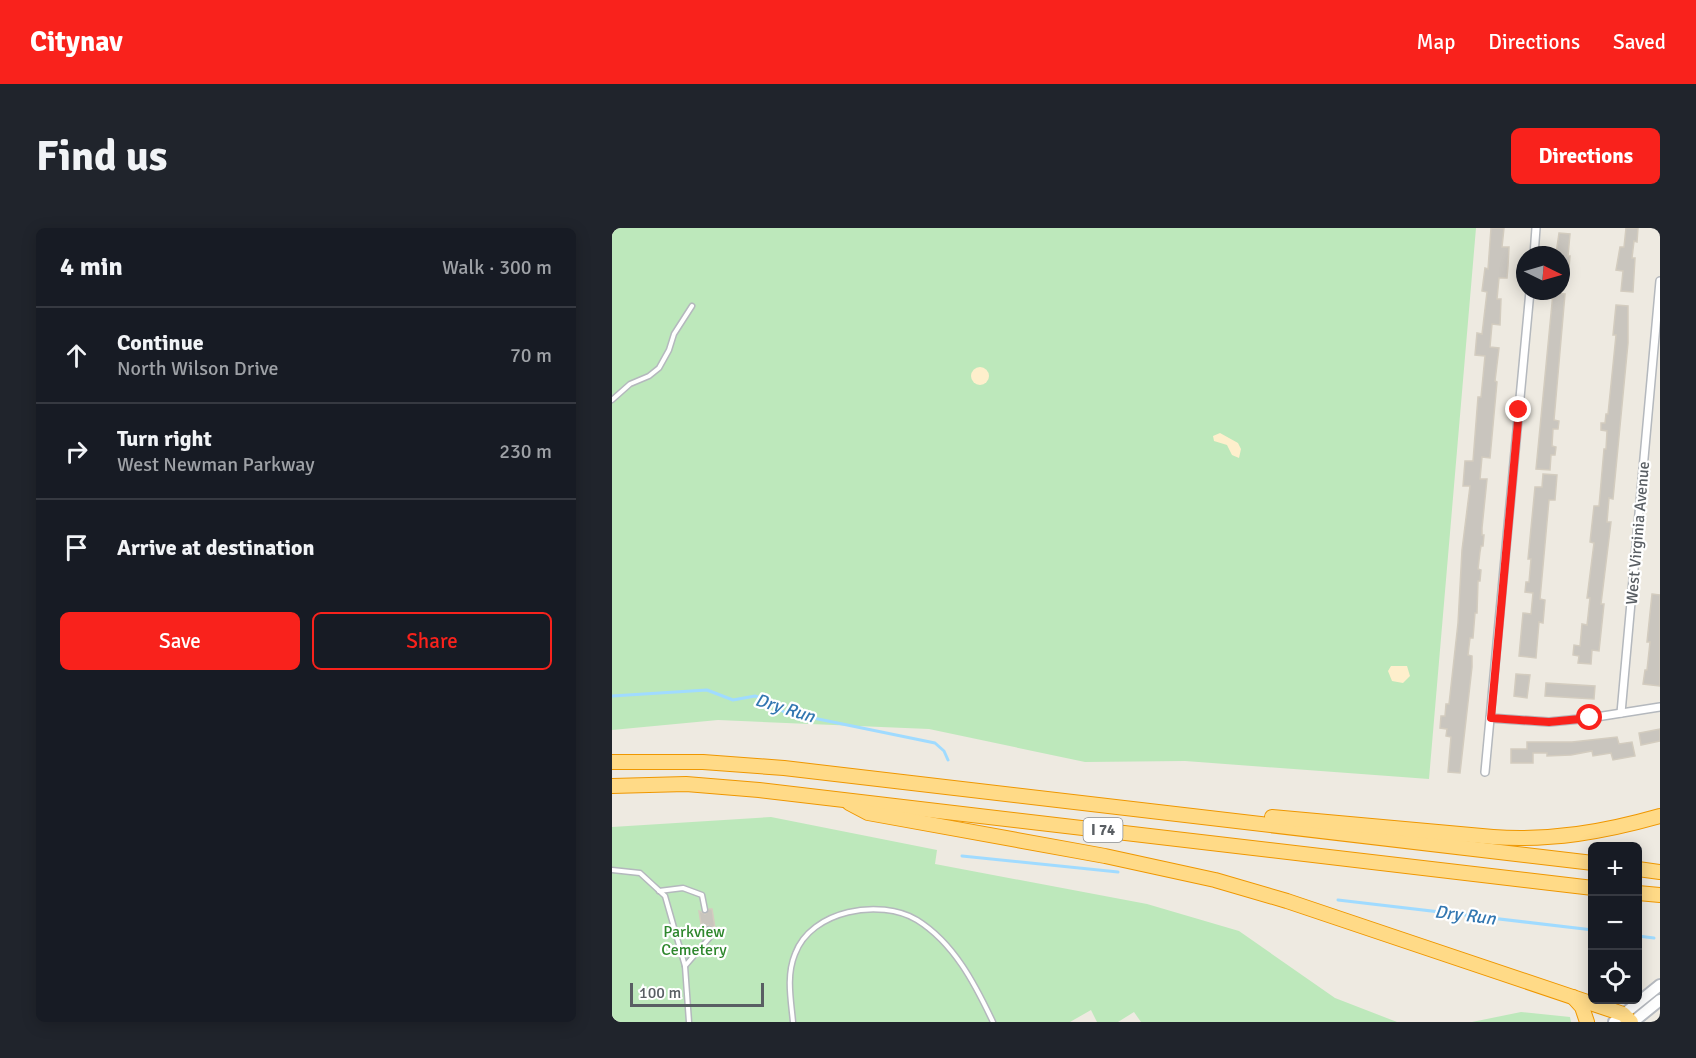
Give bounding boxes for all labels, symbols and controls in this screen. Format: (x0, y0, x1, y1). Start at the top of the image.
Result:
text: Citynav (30, 25, 123, 59)
text: Map (1417, 29, 1455, 55)
text: Directions (1488, 29, 1580, 55)
text: Saved (1613, 29, 1666, 55)
button: Directions (1511, 128, 1660, 184)
text: Find us (36, 131, 167, 182)
north arrow (1516, 246, 1570, 300)
text: 4 min (60, 251, 123, 283)
text: Walk · 300 m (442, 255, 552, 280)
text: Continue (117, 329, 204, 356)
icon: ahead (60, 339, 93, 372)
text: 70 m (510, 343, 552, 368)
text: North Wilson Drive (117, 356, 279, 381)
route end (1505, 396, 1531, 422)
text: Turn right (117, 425, 212, 452)
icon: right (60, 435, 93, 468)
text: 230 m (499, 439, 552, 464)
text: West Newman Parkway (117, 452, 315, 477)
street label: West Virginia Avenue (1622, 461, 1654, 606)
icon: arrive (60, 531, 93, 564)
text: Arrive at destination (117, 534, 314, 561)
button: Save (60, 612, 300, 670)
button: Share (312, 612, 552, 670)
water label: Dry Run (753, 689, 819, 728)
route start (1576, 704, 1602, 730)
road number: I 74 (1084, 818, 1122, 842)
map controls (1588, 842, 1642, 1004)
button: + (1588, 842, 1642, 896)
button: − (1588, 896, 1642, 950)
water label: Dry Run (1433, 900, 1498, 930)
park label: Parkview Cemetery (661, 922, 727, 960)
button: locate (1588, 950, 1642, 1004)
scale bar (630, 980, 764, 1008)
text: 100 m (639, 983, 681, 1003)

